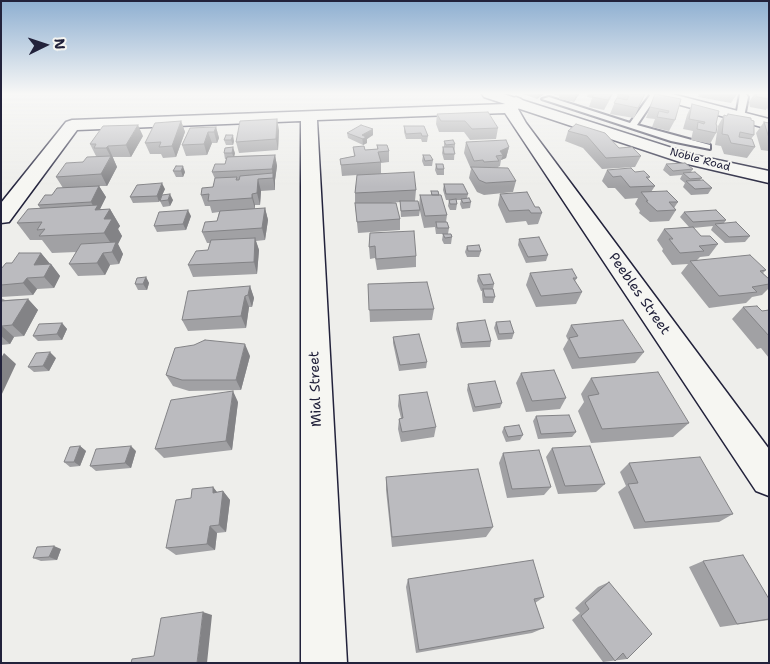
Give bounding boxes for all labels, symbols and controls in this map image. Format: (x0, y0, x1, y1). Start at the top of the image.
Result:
north arrow (20, 20, 70, 70)
text: N (51, 38, 69, 50)
street label: Noble Road (668, 146, 732, 174)
street label: Peebles Street (605, 250, 673, 338)
street label: Mial Street (306, 351, 326, 427)

